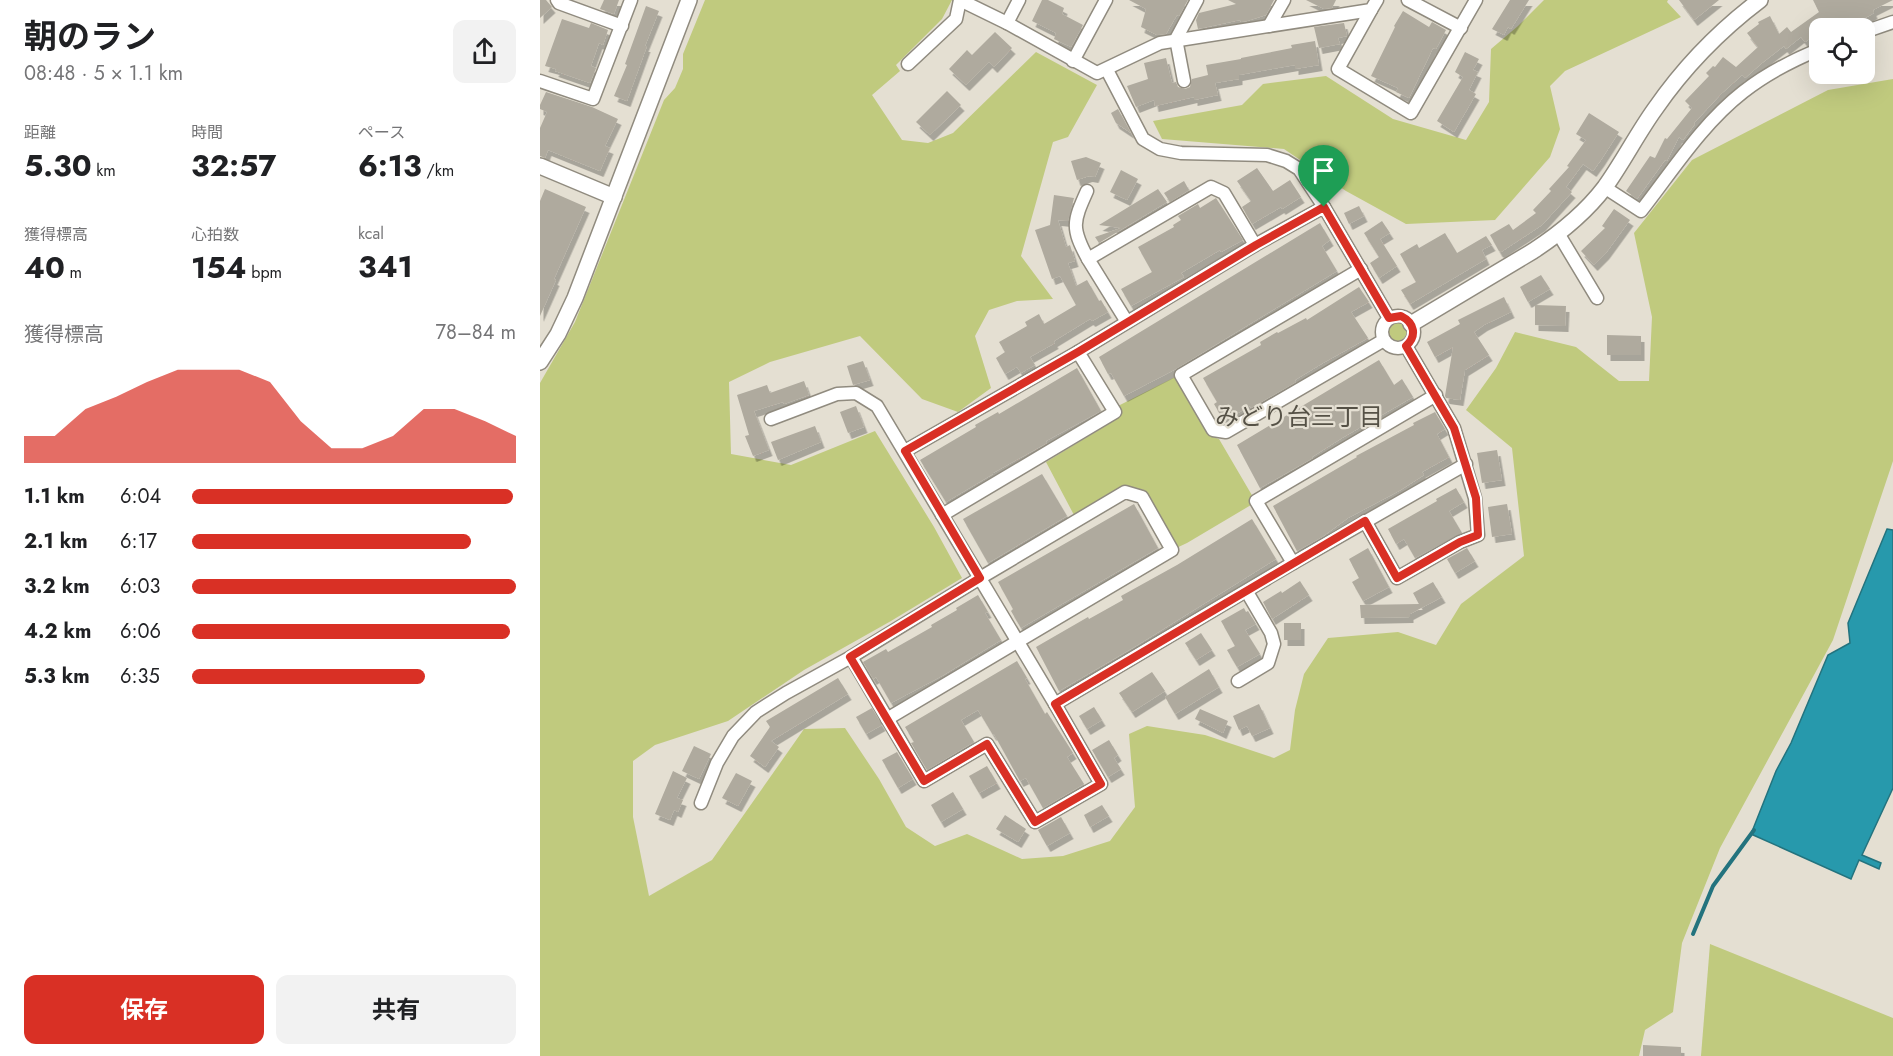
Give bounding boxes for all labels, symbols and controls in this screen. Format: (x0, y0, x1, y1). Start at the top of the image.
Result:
text: 朝のラン (24, 13, 156, 60)
map controls (1809, 18, 1875, 84)
button: locate (1809, 18, 1875, 84)
button: share (453, 20, 516, 83)
text: 08:48 · 5 × 1.1 km (24, 59, 183, 88)
text: 距離 (24, 121, 56, 144)
text: 時間 (191, 121, 223, 144)
text: ペース (358, 121, 405, 144)
text: 5.30 (24, 144, 92, 187)
text: 32:57 (191, 144, 276, 187)
text: 6:13 (358, 144, 422, 187)
pin (1298, 145, 1349, 207)
icon: arrive (1307, 154, 1340, 187)
text: km (92, 159, 116, 182)
text: /km (422, 159, 454, 182)
text: kcal (358, 222, 384, 245)
text: 獲得標高 (24, 223, 88, 246)
text: 心拍数 (191, 223, 239, 246)
text: 341 (358, 245, 413, 288)
text: 40 (24, 246, 65, 289)
text: 154 (191, 246, 247, 289)
text: m (65, 261, 82, 284)
text: bpm (247, 261, 282, 284)
text: 78–84 m (436, 318, 516, 347)
text: 獲得標高 (24, 320, 104, 349)
district label: みどり台三丁目 (1215, 399, 1383, 434)
text: 1.1 km (24, 482, 85, 511)
text: 6:04 (120, 482, 161, 511)
text: 2.1 km (24, 527, 88, 556)
text: 6:17 (120, 527, 157, 556)
text: 3.2 km (24, 572, 90, 601)
text: 6:03 (120, 572, 160, 601)
text: 4.2 km (24, 617, 91, 646)
text: 6:06 (120, 617, 161, 646)
text: 5.3 km (24, 662, 90, 691)
text: 6:35 (120, 662, 160, 691)
button: 保存 (24, 975, 264, 1044)
button: 共有 (276, 975, 516, 1044)

